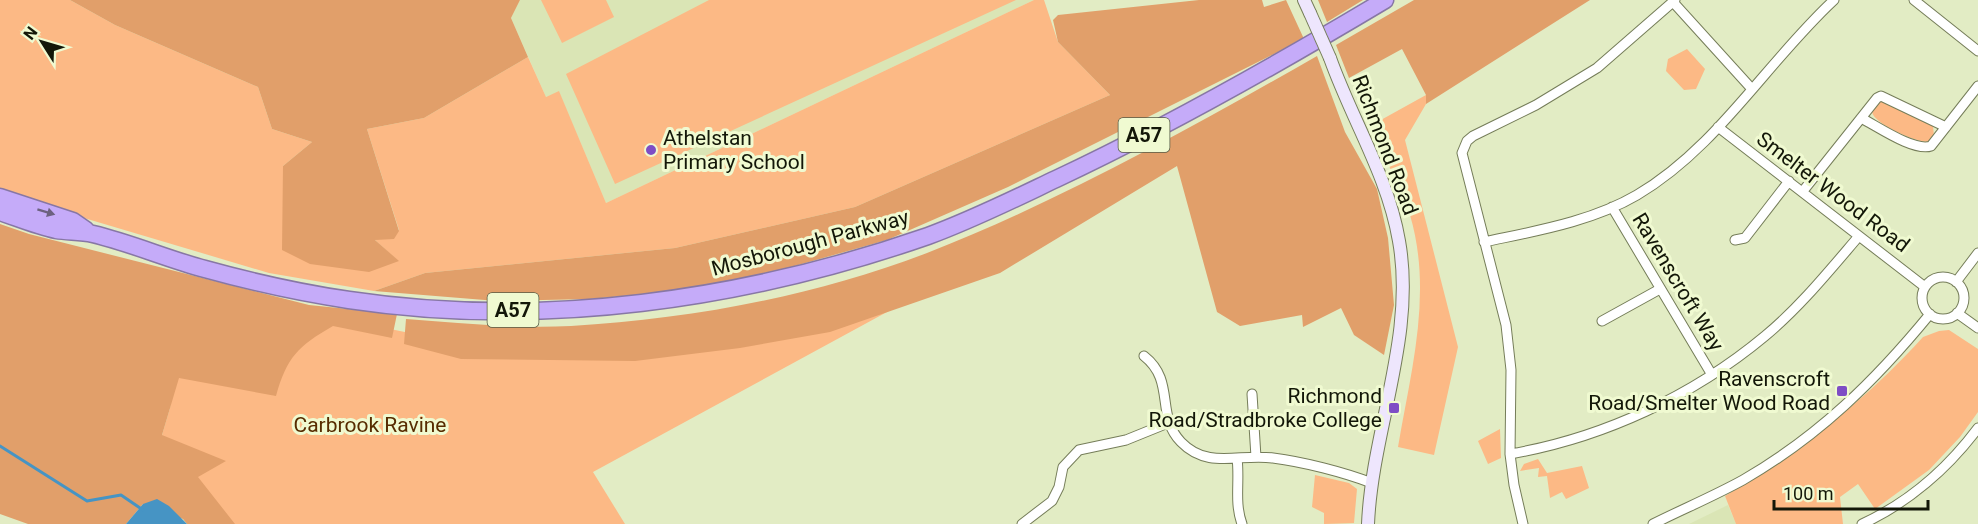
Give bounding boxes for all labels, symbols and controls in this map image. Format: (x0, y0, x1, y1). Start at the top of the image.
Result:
north arrow (12, 12, 72, 72)
text: N (19, 23, 41, 44)
street label: Richmond Road (1347, 72, 1423, 218)
road number: A57 (1118, 118, 1170, 152)
place label: Athelstan Primary School (663, 126, 805, 174)
street label: Smelter Wood Road (1752, 127, 1914, 257)
marker: Athelstan Primary School (644, 143, 658, 157)
street label: Mosborough Parkway (709, 205, 911, 281)
one-way arrow (37, 208, 55, 217)
street label: Ravenscroft Way (1627, 209, 1729, 355)
road number: A57 (488, 293, 538, 327)
place label: Ravenscroft Road/Smelter Wood Road (1588, 367, 1830, 415)
place label: Richmond Road/Stradbroke College (1148, 384, 1382, 432)
marker: Ravenscroft Road/Smelter Wood Road (1835, 384, 1849, 398)
marker: Richmond Road/Stradbroke College (1387, 401, 1401, 415)
park label: Carbrook Ravine (294, 413, 446, 437)
scale bar (1774, 473, 1928, 511)
text: 100 m (1783, 483, 1834, 504)

